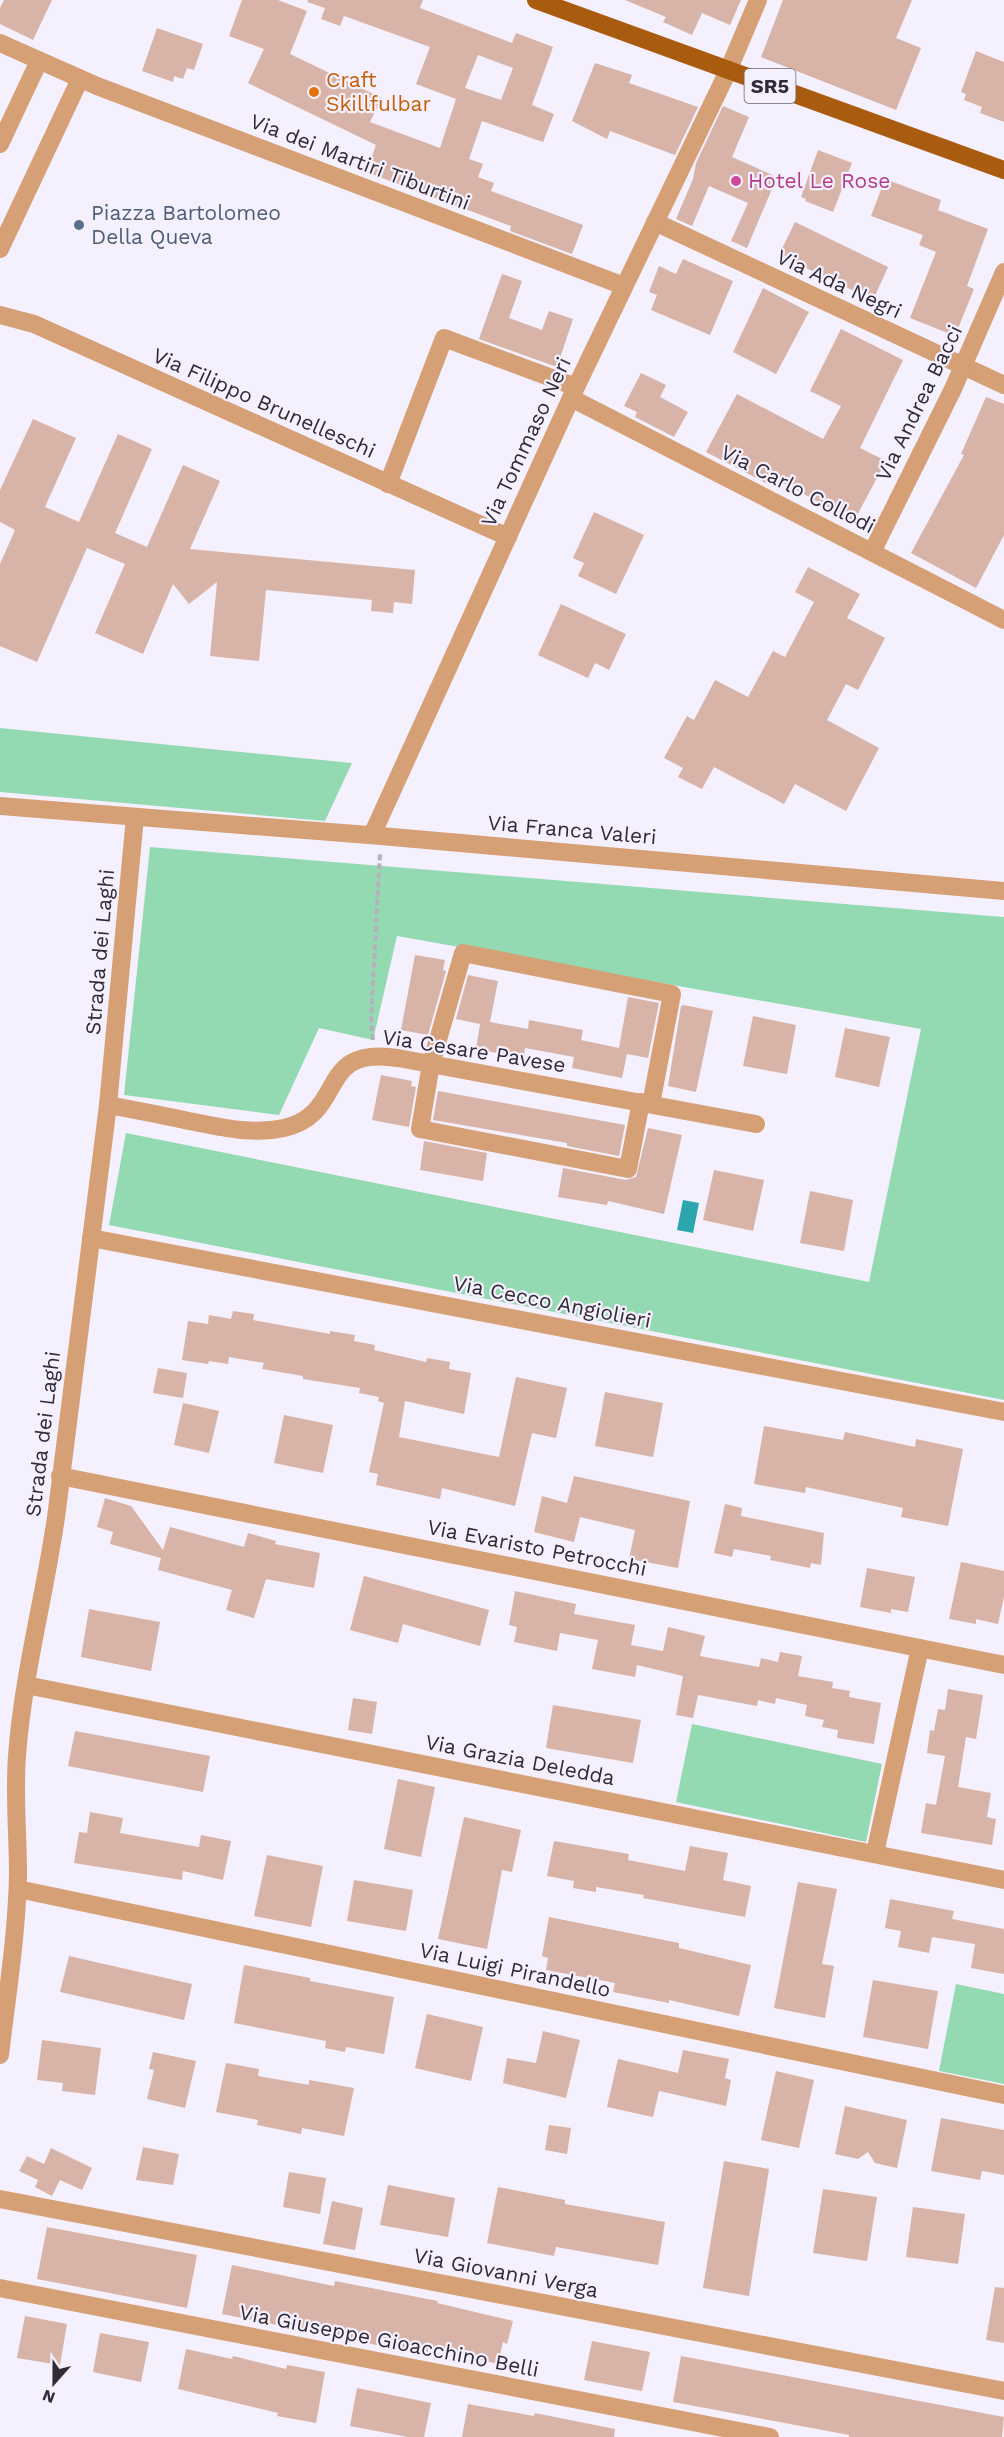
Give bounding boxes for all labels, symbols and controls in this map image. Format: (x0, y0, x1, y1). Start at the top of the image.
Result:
place label: Craft Skillfulbar (326, 67, 431, 116)
road number: SR5 (744, 69, 796, 103)
marker: Craft Skillfulbar (307, 85, 321, 99)
street label: Via dei Martiri Tiburtini (247, 108, 474, 215)
place label: Hotel Le Rose (748, 168, 890, 193)
marker: Hotel Le Rose (729, 174, 743, 188)
place label: Piazza Bartolomeo Della Queva (91, 200, 281, 249)
marker: Piazza Bartolomeo Della Queva (72, 218, 86, 232)
street label: Via Ada Negri (773, 244, 906, 323)
street label: Via Andrea Bacci (870, 321, 967, 485)
street label: Via Filippo Brunelleschi (149, 342, 379, 463)
street label: Via Tommaso Neri (475, 353, 576, 531)
street label: Via Carlo Collodi (717, 439, 880, 538)
street label: Via Franca Valeri (487, 810, 658, 849)
street label: Strada dei Laghi (80, 868, 119, 1036)
street label: Via Cesare Pavese (381, 1024, 568, 1077)
street label: Via Cecco Angiolieri (451, 1270, 653, 1333)
street label: Strada dei Laghi (20, 1350, 65, 1518)
street label: Via Evaristo Petrocchi (425, 1514, 649, 1581)
street label: Via Grazia Deledda (423, 1729, 617, 1790)
street label: Via Luigi Pirandello (417, 1937, 613, 2002)
street label: Via Giovanni Verga (412, 2242, 601, 2303)
street label: Via Giuseppe Gioacchino Belli (237, 2299, 541, 2382)
north arrow (24, 2353, 84, 2413)
text: N (40, 2386, 58, 2408)

